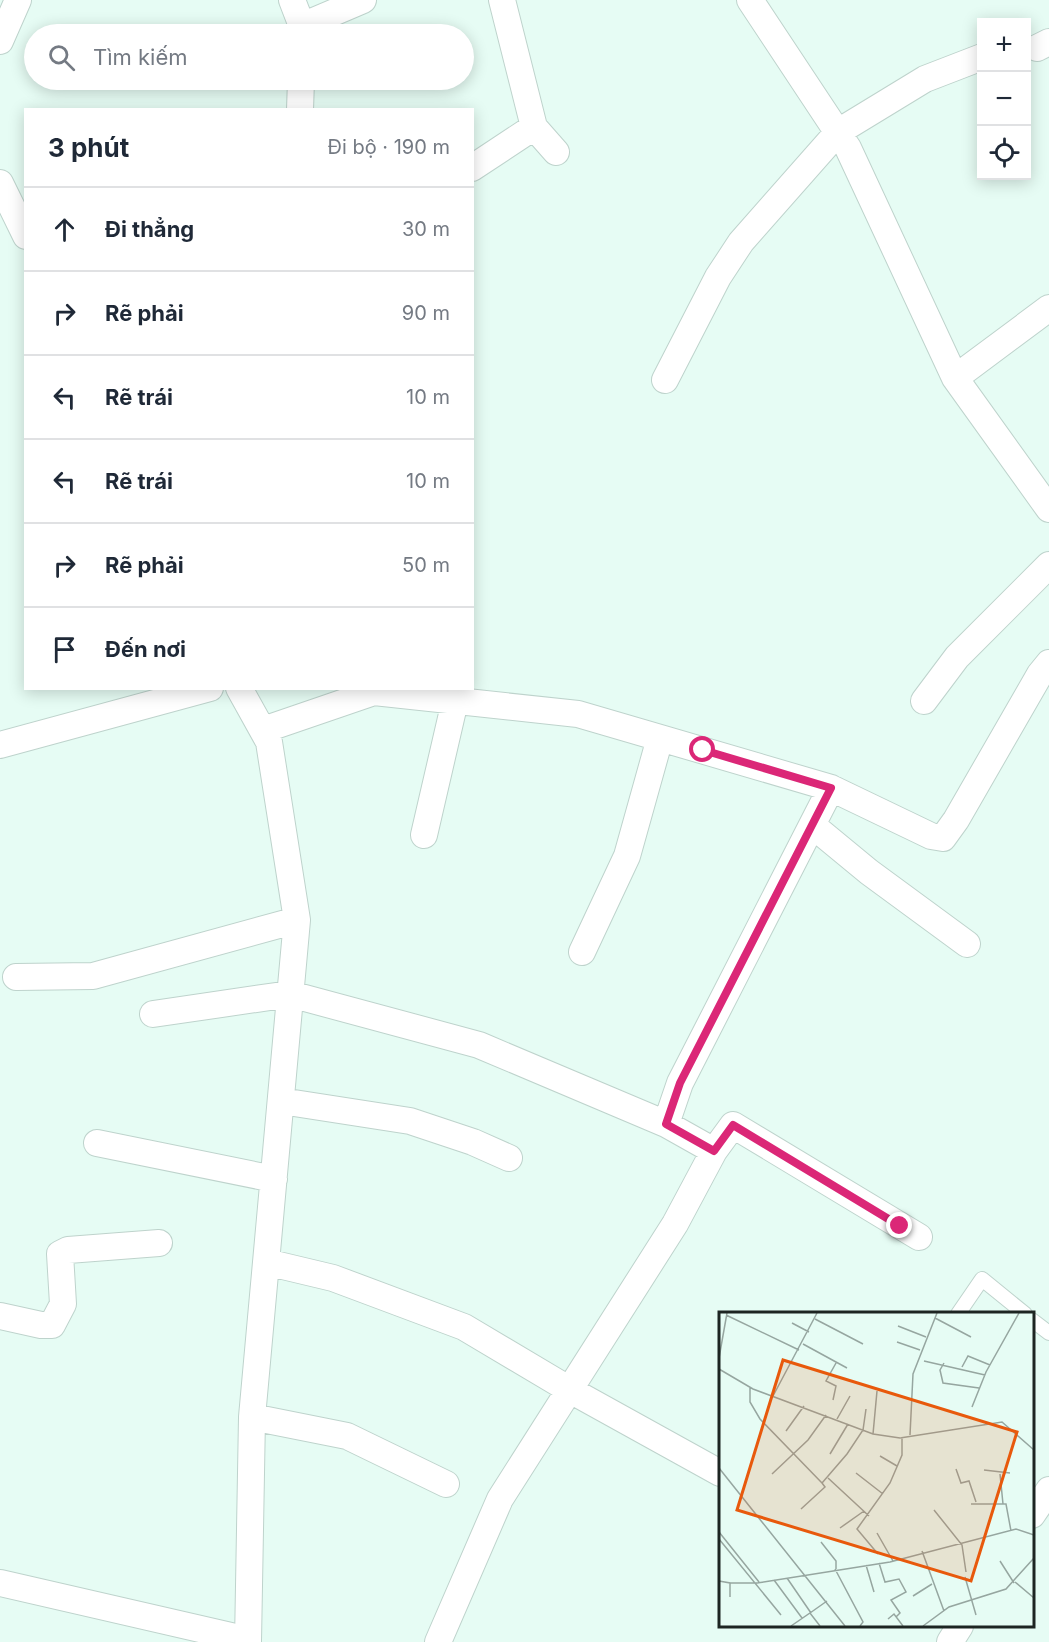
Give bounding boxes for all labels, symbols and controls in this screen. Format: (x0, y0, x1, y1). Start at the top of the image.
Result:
map controls (977, 18, 1031, 180)
button: + (977, 18, 1031, 72)
search box (24, 24, 474, 90)
icon: search (45, 41, 78, 74)
text: Tìm kiếm (93, 44, 188, 70)
button: − (977, 72, 1031, 126)
button: locate (977, 126, 1031, 180)
text: 3 phút (48, 132, 129, 163)
text: Đi bộ · 190 m (328, 135, 450, 159)
icon: ahead (48, 213, 81, 246)
text: Đi thẳng (105, 216, 194, 242)
text: 30 m (402, 217, 450, 241)
icon: right (48, 297, 81, 330)
text: Rẽ phải (105, 300, 184, 326)
text: 90 m (402, 301, 450, 325)
icon: left (48, 381, 81, 414)
text: Rẽ trái (105, 384, 173, 410)
text: 10 m (406, 385, 450, 409)
icon: left (48, 465, 81, 498)
text: Rẽ trái (105, 468, 173, 494)
text: 10 m (406, 469, 450, 493)
icon: right (48, 549, 81, 582)
text: Rẽ phải (105, 552, 184, 578)
text: 50 m (402, 553, 450, 577)
icon: arrive (48, 633, 81, 666)
text: Đến nơi (105, 636, 186, 662)
route start (689, 736, 715, 762)
route end (886, 1212, 912, 1238)
inset map (719, 1312, 1034, 1627)

